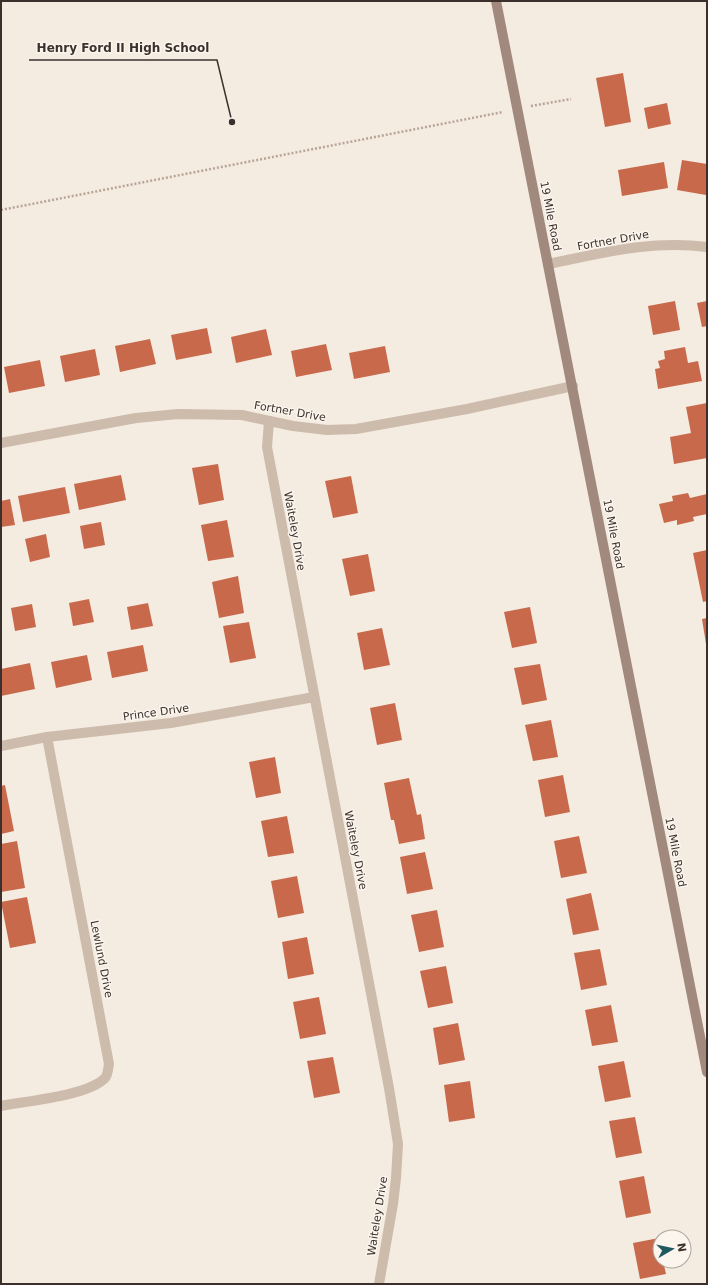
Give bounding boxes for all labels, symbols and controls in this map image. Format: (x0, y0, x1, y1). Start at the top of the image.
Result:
callout: Henry Ford II High School (29, 36, 217, 60)
text: Henry Ford II High School (37, 41, 209, 55)
street label: 19 Mile Road (537, 180, 564, 252)
street label: Fortner Drive (576, 228, 650, 253)
street label: Fortner Drive (253, 399, 327, 424)
street label: Waiteley Drive (281, 490, 308, 572)
street label: 19 Mile Road (600, 498, 627, 570)
street label: Prince Drive (122, 701, 190, 724)
street label: Waiteley Drive (341, 809, 370, 891)
street label: 19 Mile Road (662, 816, 689, 888)
street label: Lewlund Drive (88, 919, 115, 999)
street label: Waiteley Drive (365, 1175, 390, 1257)
north arrow (652, 1229, 692, 1269)
text: N (674, 1242, 689, 1253)

